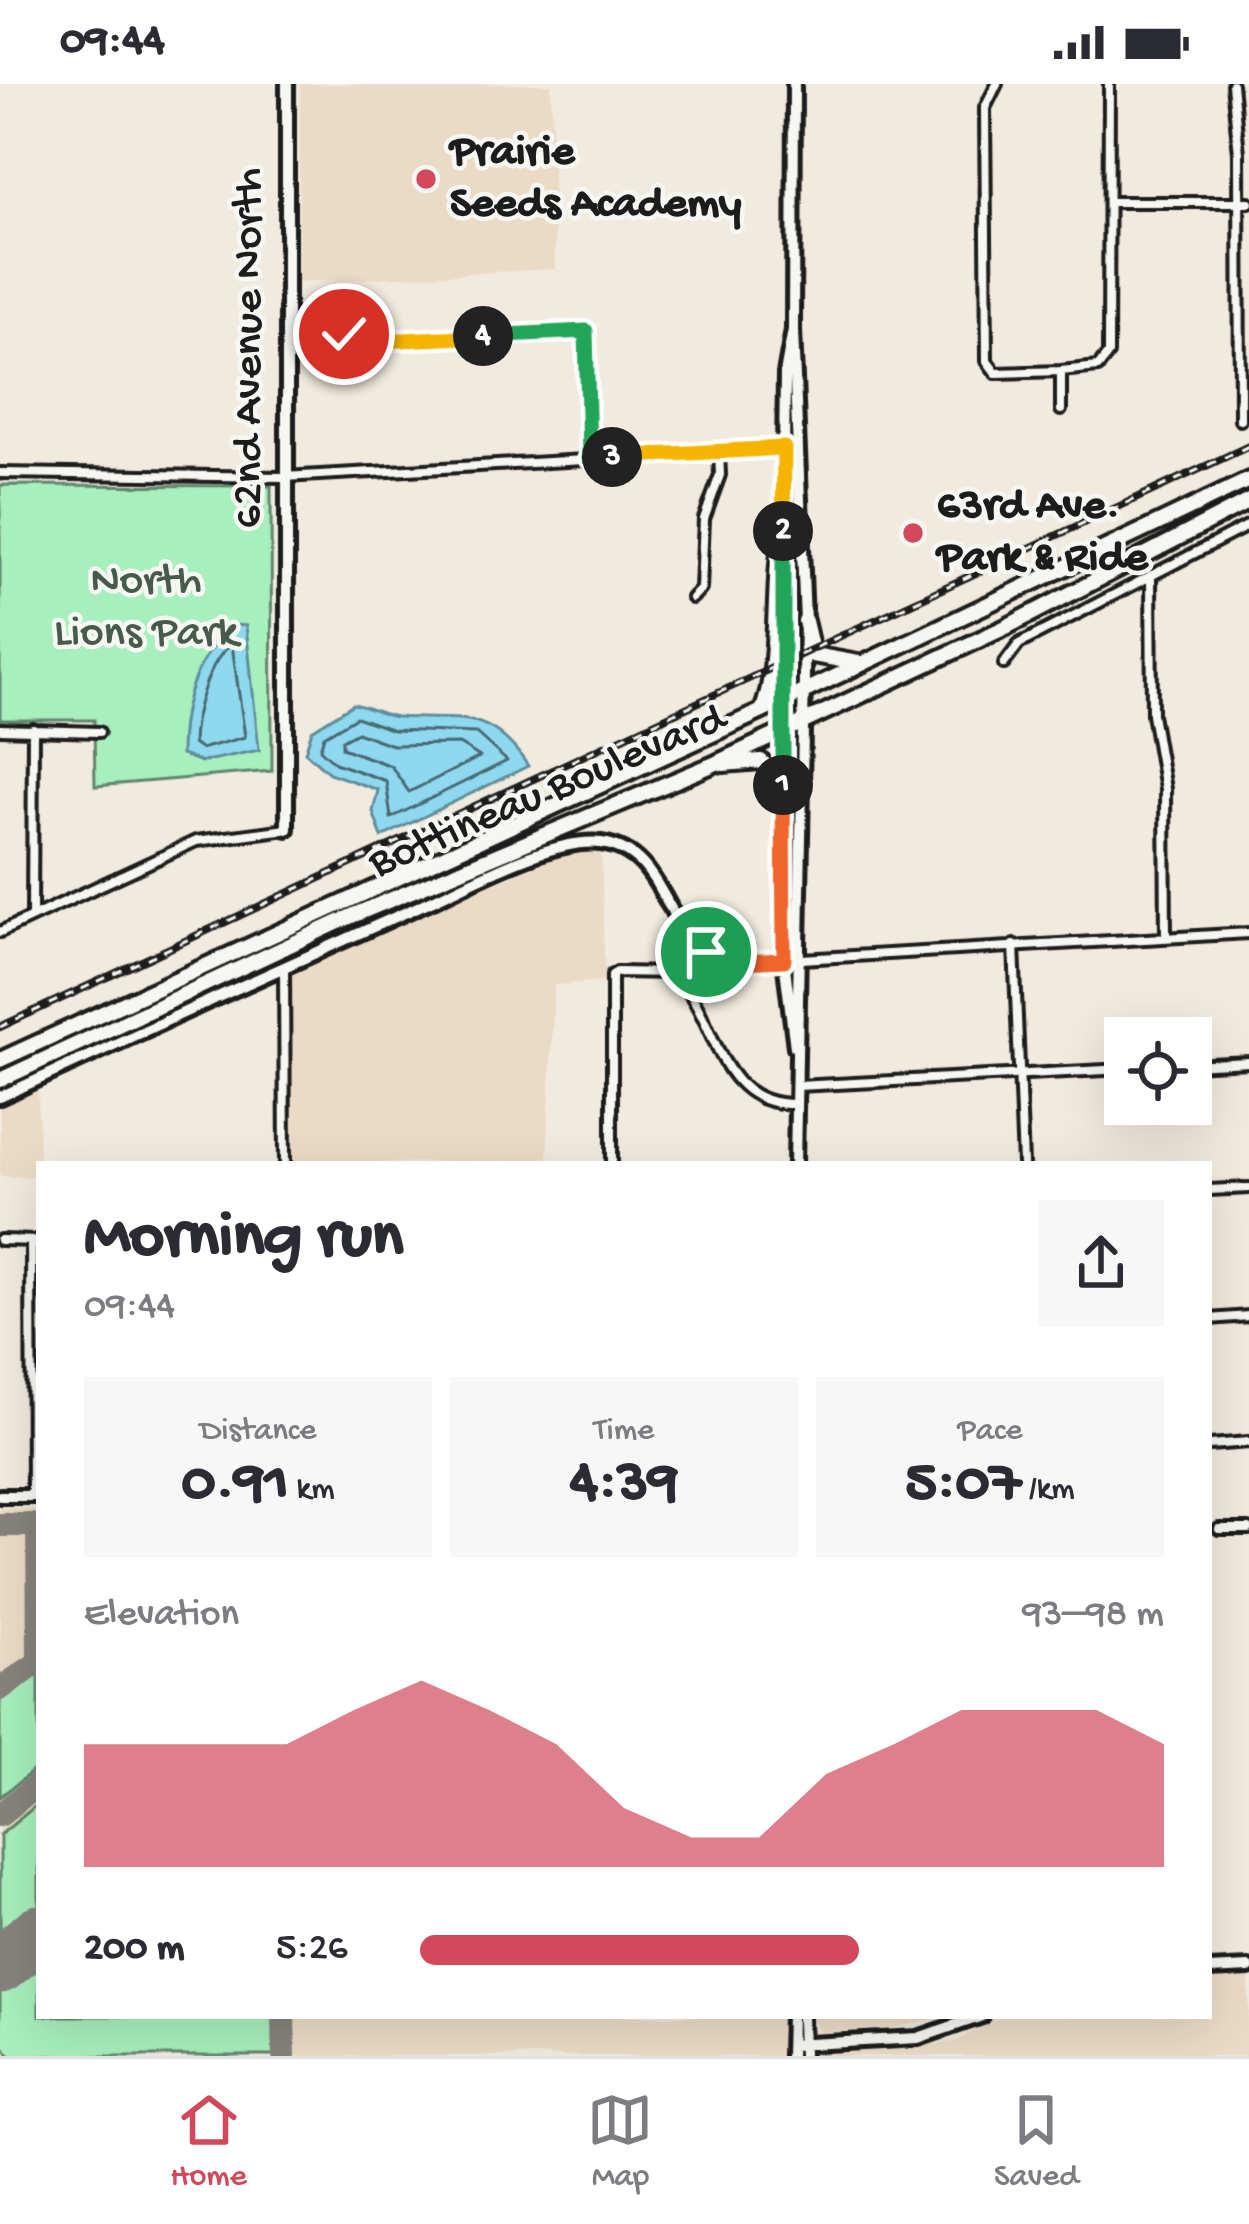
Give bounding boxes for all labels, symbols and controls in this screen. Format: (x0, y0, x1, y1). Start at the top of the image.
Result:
text: 09:44 (60, 16, 165, 69)
place label: Prairie Seeds Academy (448, 127, 742, 232)
marker: Prairie Seeds Academy (413, 166, 439, 192)
street label: 62nd Avenue North (224, 168, 277, 528)
pin (293, 283, 395, 385)
icon: check (311, 301, 377, 367)
pin: 4 (453, 306, 513, 366)
text: 4 (475, 317, 491, 355)
pin: 3 (582, 427, 642, 487)
text: 3 (603, 438, 621, 476)
place label: 63rd Ave. Park & Ride (935, 481, 1150, 586)
pin: 2 (753, 501, 813, 561)
text: 2 (775, 512, 791, 550)
marker: 63rd Ave. Park & Ride (900, 520, 926, 546)
park label: North Lions Park (54, 556, 242, 661)
street label: Bottineau Boulevard (361, 693, 737, 892)
pin: 1 (753, 755, 813, 815)
text: 1 (776, 766, 790, 804)
pin (655, 901, 757, 1003)
icon: arrive (673, 919, 739, 985)
map controls (1104, 1017, 1212, 1125)
button: locate (1104, 1017, 1212, 1125)
button: share (1038, 1200, 1164, 1326)
text: Morning run (84, 1201, 403, 1279)
text: 09:44 (84, 1285, 175, 1331)
text: Distance (200, 1413, 316, 1451)
text: Time (594, 1413, 654, 1451)
text: Pace (958, 1413, 1022, 1451)
text: 0.91 (181, 1451, 289, 1521)
text: 4:39 (570, 1451, 678, 1521)
text: 5:07 (905, 1451, 1021, 1521)
text: km (289, 1472, 335, 1510)
text: /km (1021, 1472, 1075, 1510)
text: Elevation (84, 1593, 239, 1639)
text: 93–98 m (1022, 1593, 1164, 1639)
text: 200 m (84, 1927, 184, 1973)
text: 5:26 (276, 1927, 348, 1973)
tab: Home (170, 2087, 247, 2197)
tab: Map (587, 2087, 653, 2197)
tab: Saved (994, 2087, 1079, 2197)

